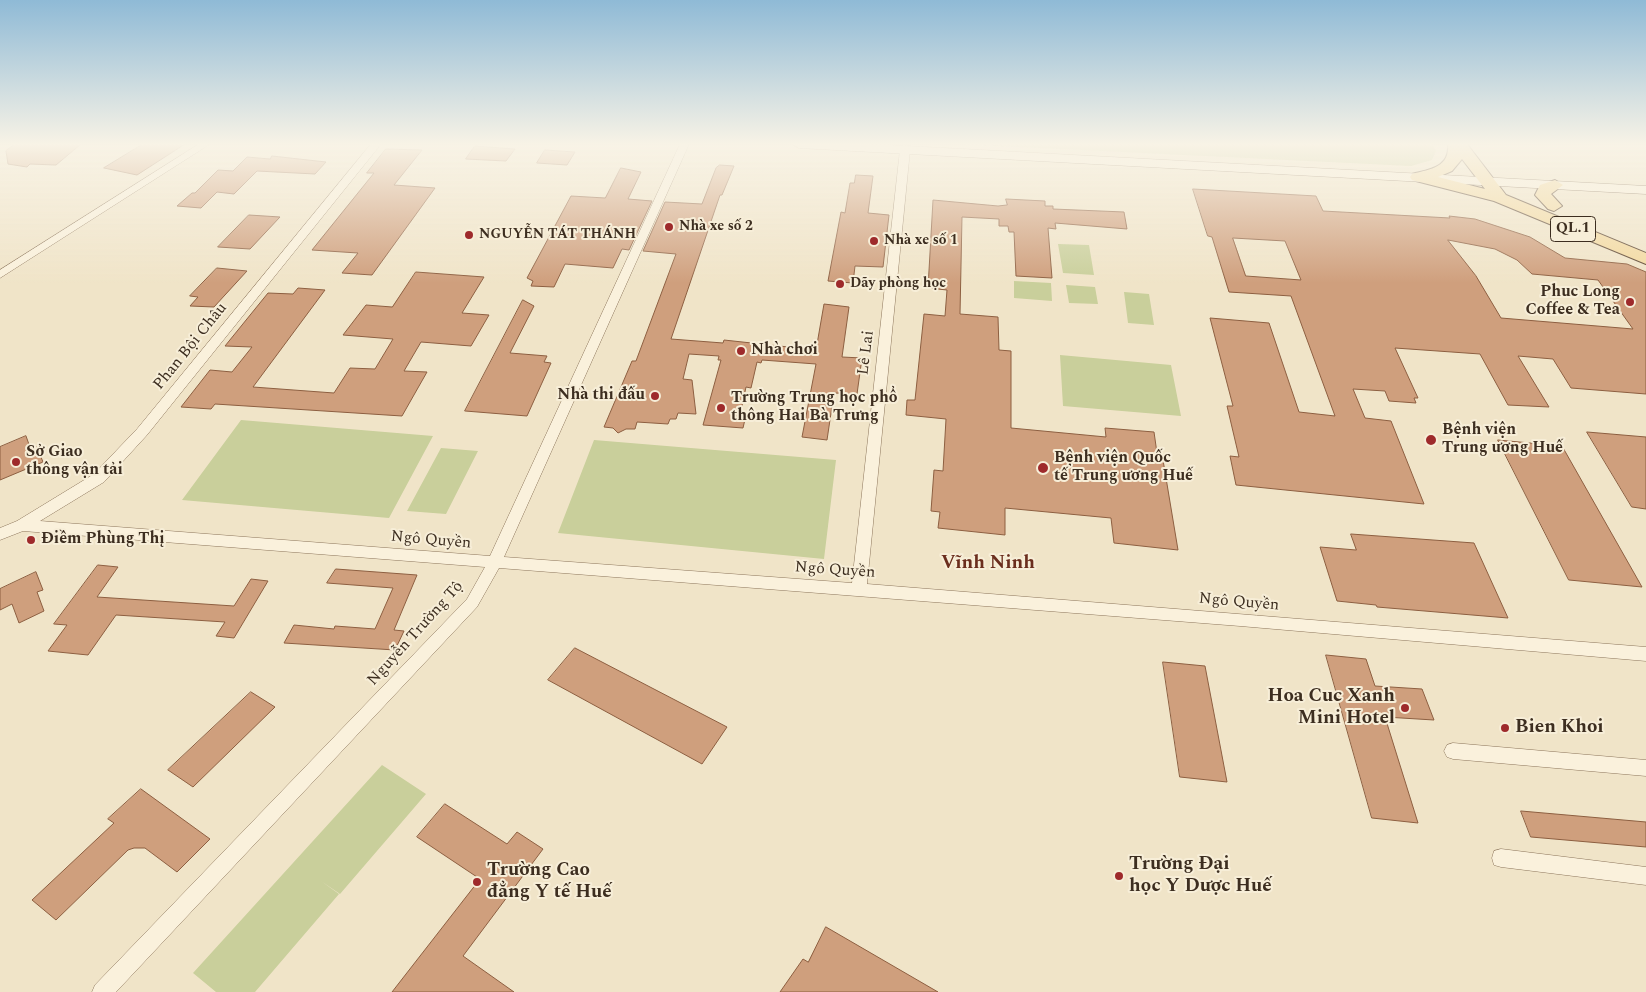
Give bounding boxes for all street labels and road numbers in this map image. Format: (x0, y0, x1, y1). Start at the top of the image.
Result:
road number: QL.1 (1550, 216, 1596, 242)
street label: Phan Bội Châu (150, 300, 232, 394)
street label: Lê Lai (855, 330, 879, 376)
street label: Ngô Quyền (390, 528, 472, 554)
street label: Ngô Quyền (794, 559, 876, 583)
street label: Nguyễn Trường Tộ (364, 578, 468, 690)
street label: Ngô Quyền (1198, 590, 1280, 616)

